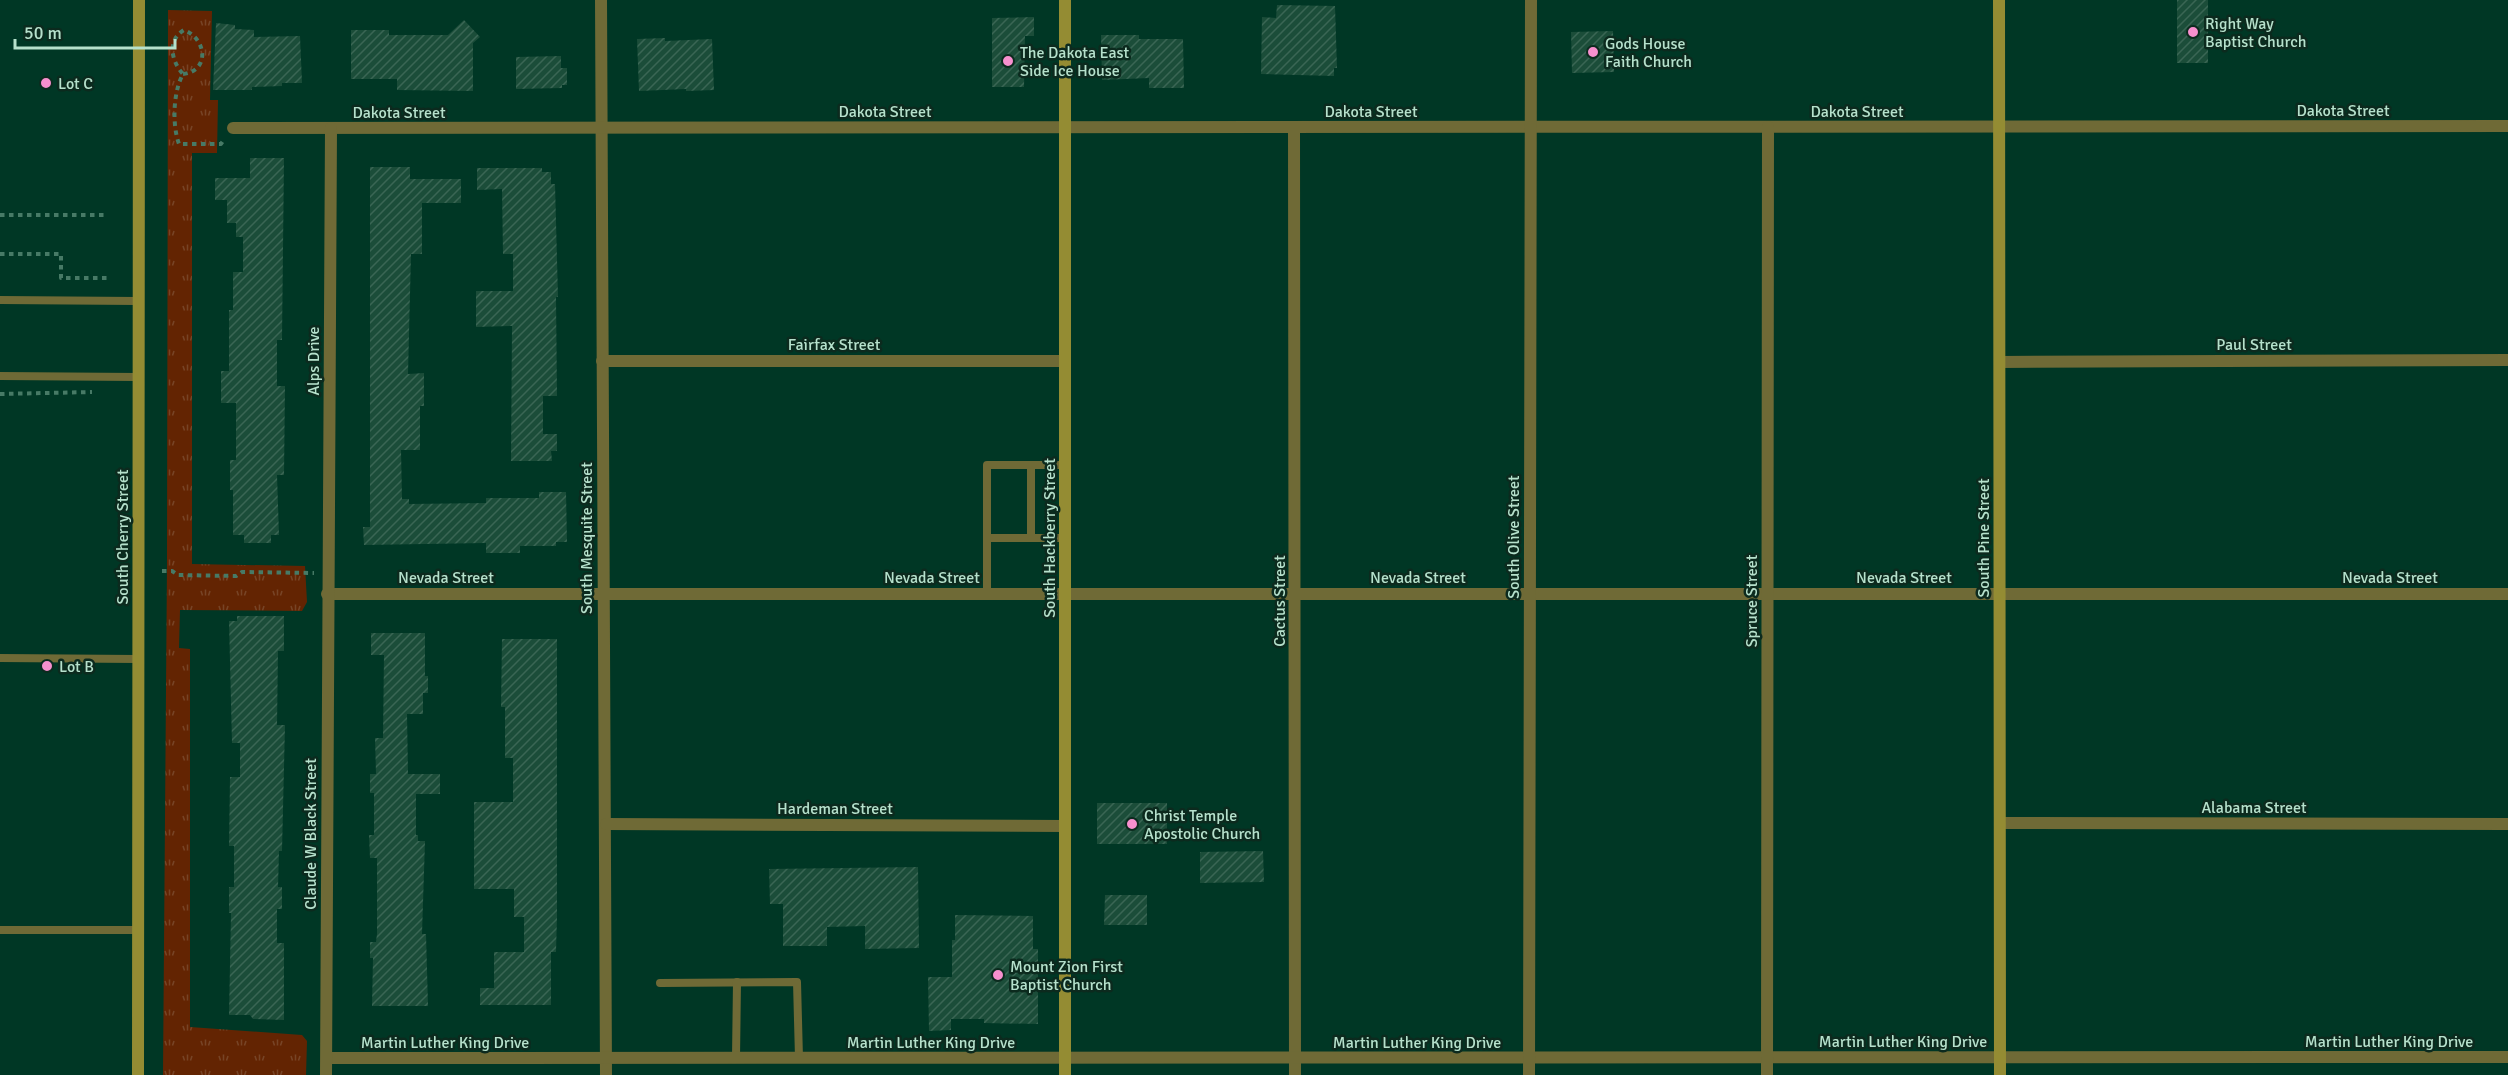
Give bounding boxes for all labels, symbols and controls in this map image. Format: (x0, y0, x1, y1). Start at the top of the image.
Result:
scale bar (15, 12, 176, 50)
place label: Right Way Baptist Church (2205, 14, 2306, 52)
text: 50 m (24, 22, 62, 44)
marker: Right Way Baptist Church (2186, 25, 2200, 39)
place label: Gods House Faith Church (1605, 34, 1692, 72)
place label: The Dakota East Side Ice House (1020, 43, 1130, 81)
marker: Gods House Faith Church (1586, 45, 1600, 59)
marker: The Dakota East Side Ice House (1001, 54, 1015, 68)
place label: Lot C (58, 74, 93, 94)
marker: Lot C (39, 76, 53, 90)
street label: Dakota Street (2296, 101, 2390, 121)
street label: Dakota Street (838, 102, 932, 122)
street label: Dakota Street (1324, 102, 1418, 122)
street label: Dakota Street (1810, 102, 1904, 122)
street label: Dakota Street (352, 103, 446, 123)
street label: Alps Drive (304, 326, 324, 396)
street label: Fairfax Street (788, 335, 881, 355)
street label: Paul Street (2216, 335, 2292, 355)
street label: South Hackberry Street (1040, 458, 1060, 618)
street label: South Mesquite Street (577, 462, 597, 614)
street label: South Cherry Street (113, 469, 133, 605)
street label: South Olive Street (1504, 475, 1524, 599)
street label: South Pine Street (1974, 478, 1994, 598)
street label: Spruce Street (1742, 554, 1762, 647)
street label: Cactus Street (1270, 555, 1290, 647)
street label: Nevada Street (398, 568, 494, 588)
street label: Nevada Street (884, 568, 980, 588)
street label: Nevada Street (1370, 568, 1466, 588)
street label: Nevada Street (1856, 568, 1952, 588)
street label: Nevada Street (2342, 568, 2438, 588)
place label: Lot B (59, 657, 94, 677)
marker: Lot B (40, 659, 54, 673)
street label: Claude W Black Street (301, 758, 321, 910)
street label: Alabama Street (2201, 798, 2307, 818)
street label: Hardeman Street (777, 799, 893, 819)
place label: Christ Temple Apostolic Church (1144, 806, 1260, 844)
marker: Christ Temple Apostolic Church (1125, 817, 1139, 831)
place label: Mount Zion First Baptist Church (1010, 957, 1123, 995)
marker: Mount Zion First Baptist Church (991, 968, 1005, 982)
street label: Martin Luther King Drive (1819, 1032, 1987, 1052)
street label: Martin Luther King Drive (2305, 1032, 2473, 1052)
street label: Martin Luther King Drive (361, 1033, 529, 1053)
street label: Martin Luther King Drive (847, 1033, 1015, 1053)
street label: Martin Luther King Drive (1333, 1033, 1501, 1053)

